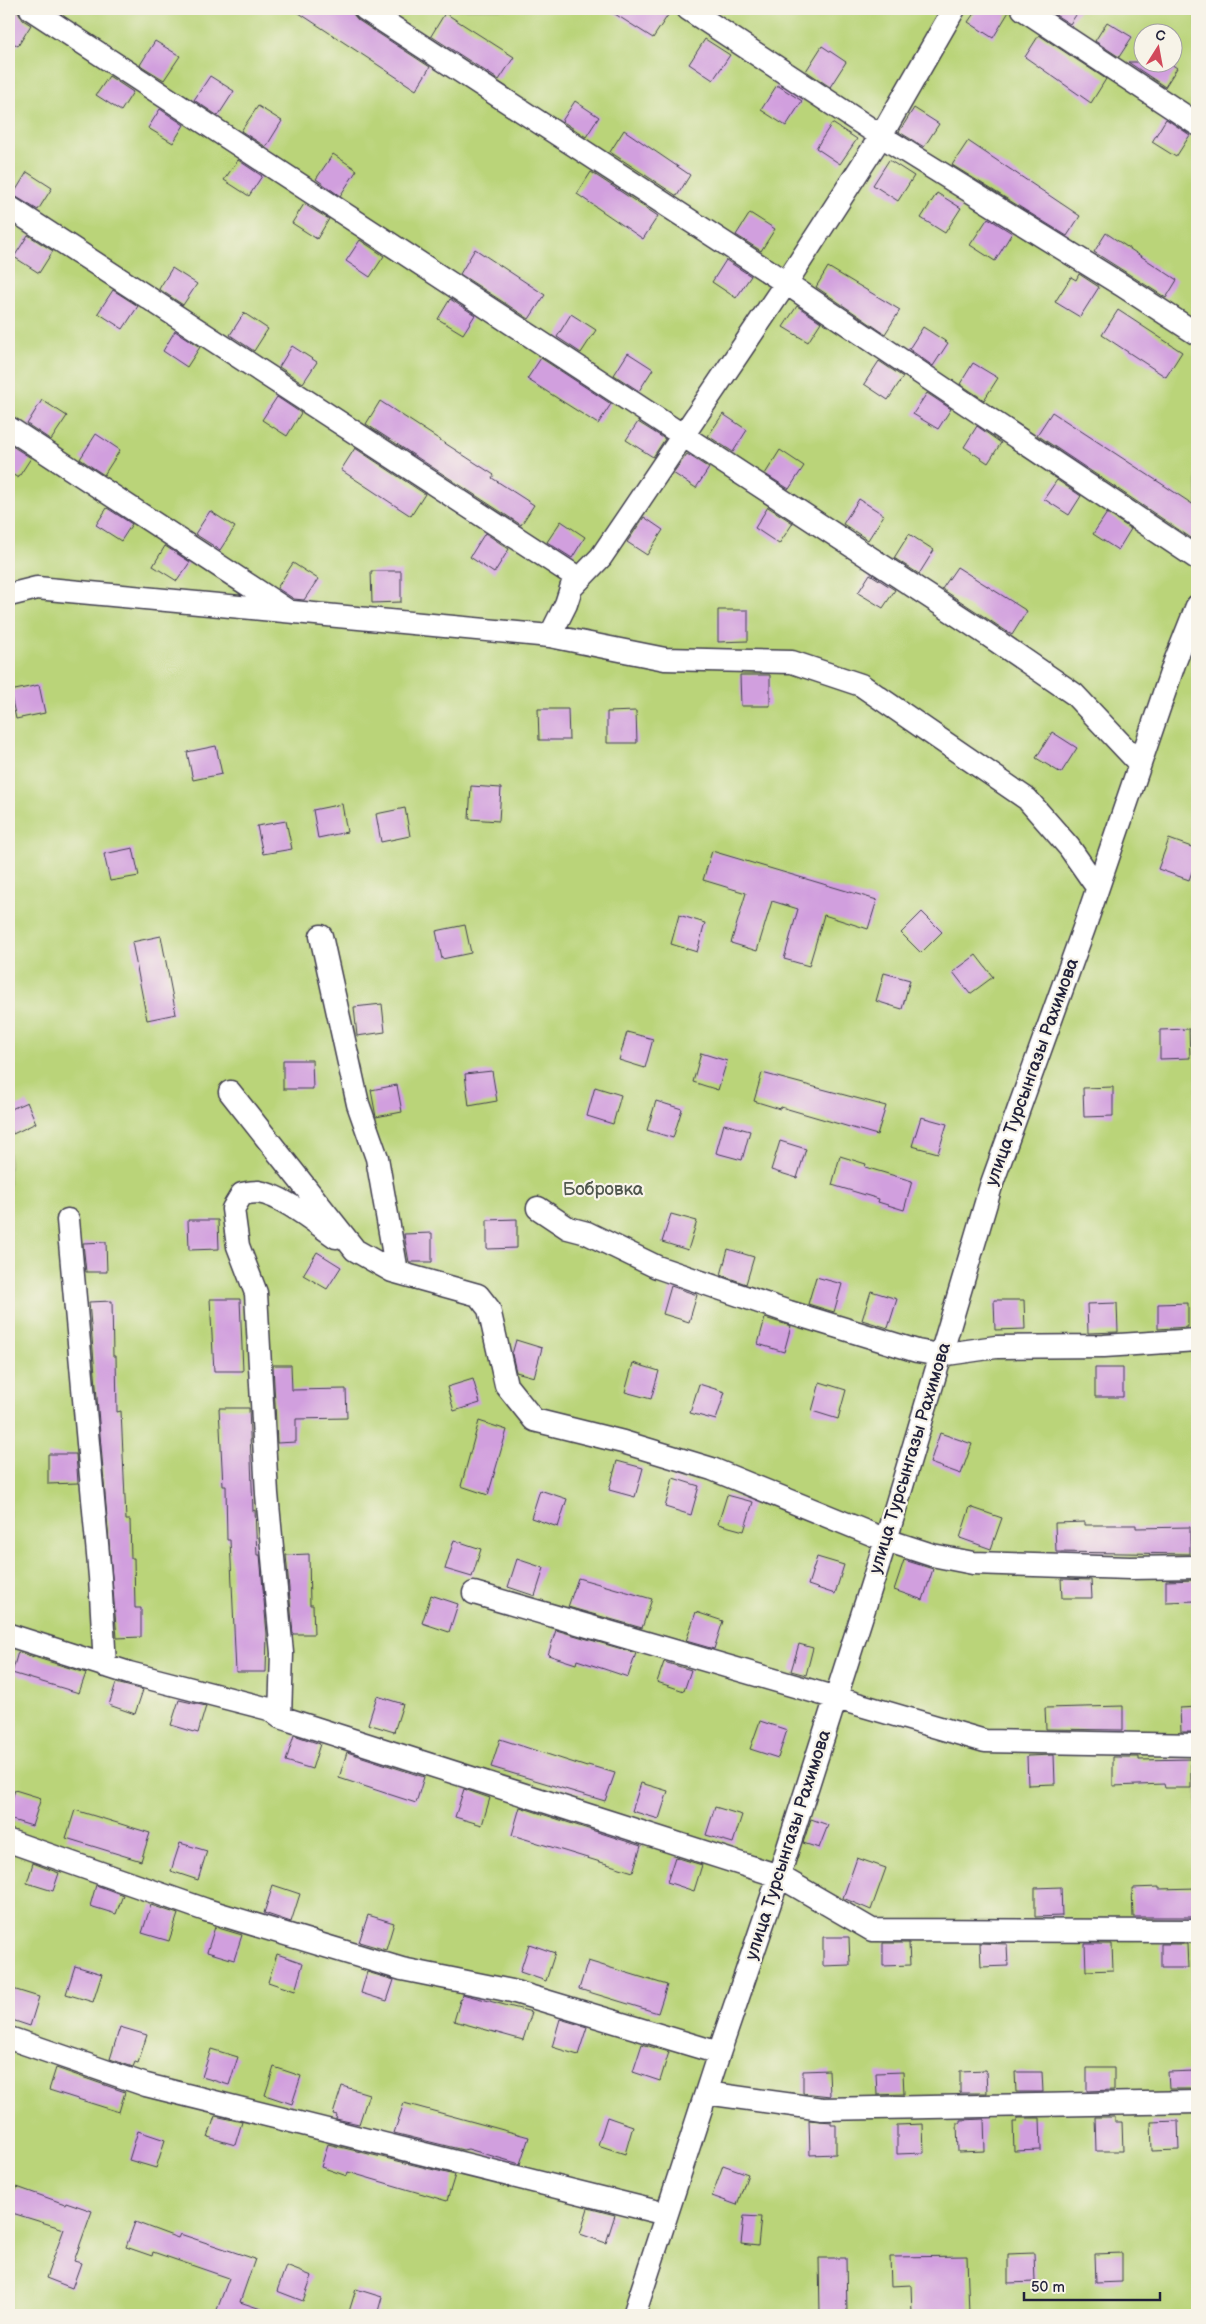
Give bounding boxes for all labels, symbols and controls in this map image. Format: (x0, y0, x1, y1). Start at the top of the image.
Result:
north arrow (1134, 22, 1184, 72)
text: С (1154, 26, 1167, 45)
street label: улица Турсынгазы Рахимова (981, 955, 1083, 1189)
park label: Бобровка (563, 1179, 644, 1200)
street label: улица Турсынгазы Рахимова (865, 1339, 955, 1576)
street label: улица Турсынгазы Рахимова (741, 1727, 835, 1963)
scale bar (1024, 2269, 1160, 2301)
text: 50 m (1031, 2278, 1065, 2297)

